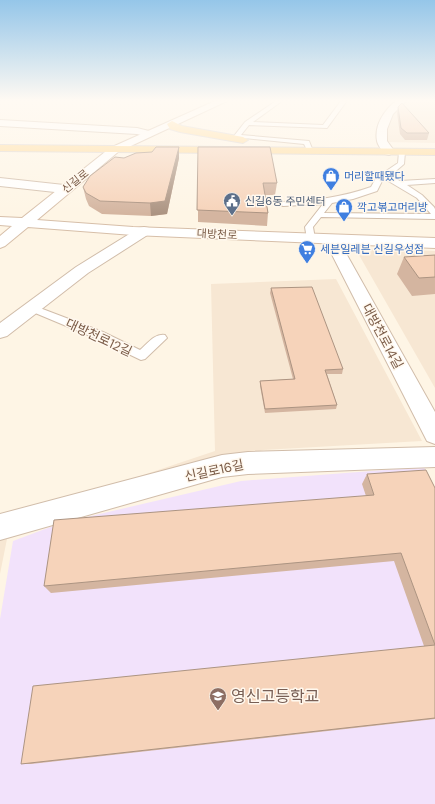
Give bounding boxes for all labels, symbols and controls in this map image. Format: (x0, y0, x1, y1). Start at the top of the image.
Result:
street label: 신길로 (59, 166, 91, 196)
shop icon: 머리할때됐다 (321, 166, 341, 191)
place label: 머리할때됐다 (344, 169, 405, 183)
public building icon: 신길6동 주민센터 (222, 191, 242, 216)
place label: 신길6동 주민센터 (245, 194, 326, 208)
shop icon: 깍고볶고머리방 (334, 197, 354, 222)
place label: 깍고볶고머리방 (357, 200, 428, 214)
street label: 대방천로 (196, 226, 238, 242)
supermarket icon: 세븐일레븐 신길우성점 (297, 239, 317, 264)
place label: 세븐일레븐 신길우성점 (320, 242, 424, 256)
street label: 대방천로14길 (358, 301, 407, 372)
street label: 대방천로12길 (63, 315, 135, 360)
street label: 신길로16길 (183, 456, 245, 485)
school or university icon: 영신고등학교 (208, 686, 228, 711)
place label: 영신고등학교 (231, 686, 319, 707)

